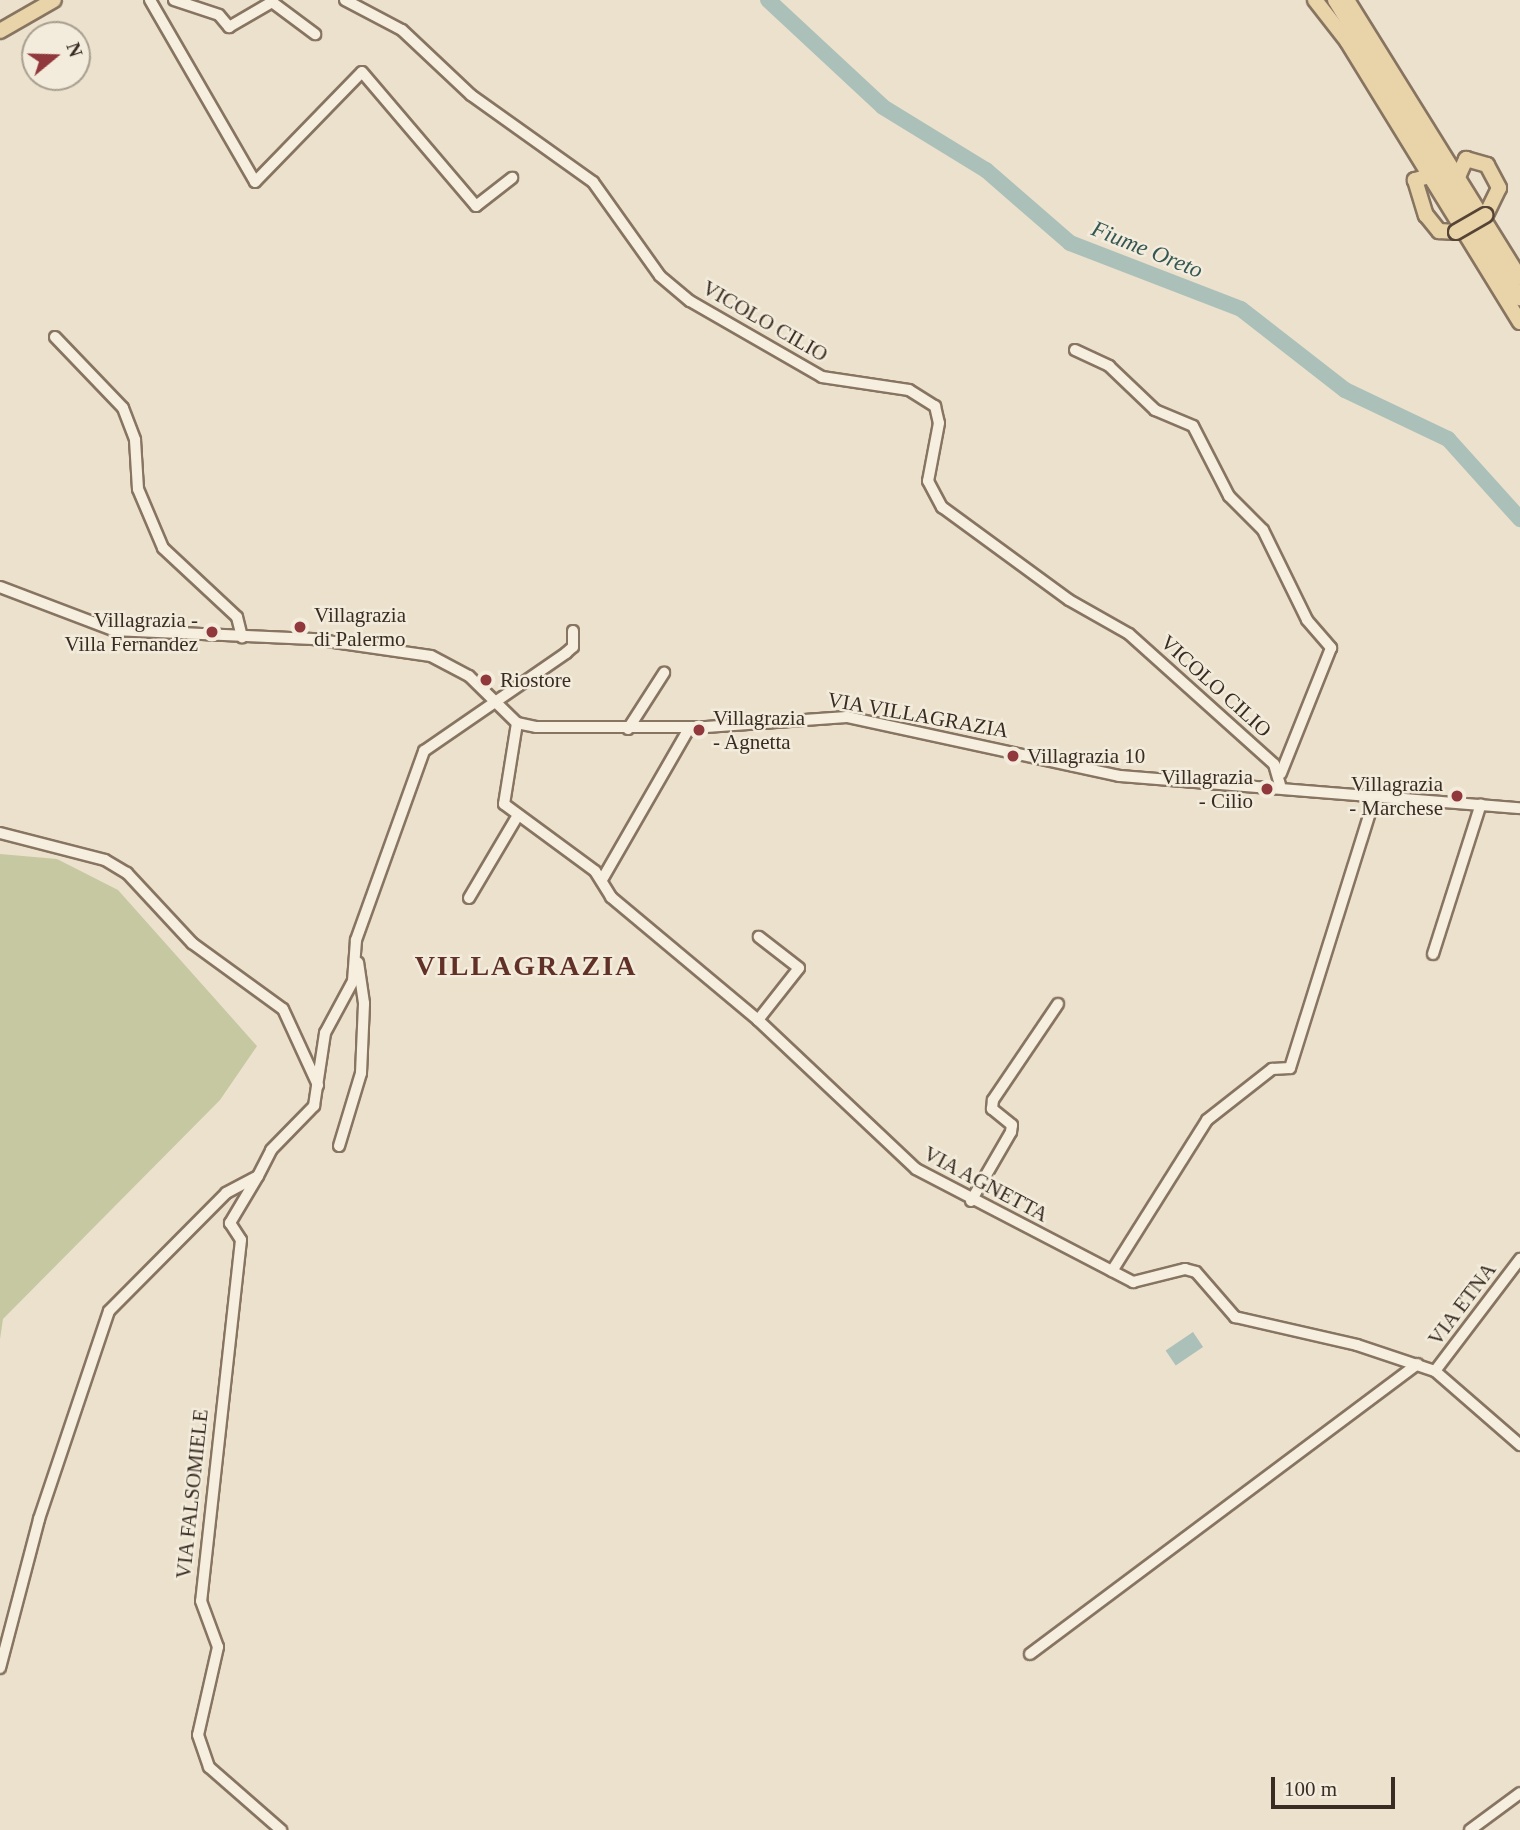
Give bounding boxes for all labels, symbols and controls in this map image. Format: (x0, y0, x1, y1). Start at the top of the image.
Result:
north arrow (21, 21, 91, 91)
text: N (62, 40, 87, 60)
water label: Fiume Oreto (1087, 215, 1207, 285)
street label: VICOLO CILIO (698, 275, 832, 367)
place label: Villagrazia di Palermo (314, 602, 406, 652)
place label: Villagrazia - Villa Fernandez (65, 607, 198, 657)
marker: Villagrazia di Palermo (292, 619, 308, 635)
marker: Villagrazia - Villa Fernandez (204, 624, 220, 640)
street label: VICOLO CILIO (1155, 630, 1277, 742)
place label: Riostore (500, 667, 571, 693)
marker: Riostore (478, 672, 494, 688)
street label: VIA VILLAGRAZIA (825, 687, 1011, 743)
place label: Villagrazia - Agnetta (713, 705, 805, 755)
marker: Villagrazia - Agnetta (691, 722, 707, 738)
place label: Villagrazia 10 (1027, 743, 1145, 769)
marker: Villagrazia 10 (1005, 748, 1021, 764)
place label: Villagrazia - Cilio (1161, 764, 1253, 814)
place label: Villagrazia - Marchese (1349, 771, 1443, 821)
marker: Villagrazia - Cilio (1259, 781, 1275, 797)
marker: Villagrazia - Marchese (1449, 788, 1465, 804)
district label: VILLAGRAZIA (416, 949, 636, 983)
street label: VIA AGNETTA (918, 1140, 1054, 1228)
street label: VIA ETNA (1422, 1257, 1502, 1351)
street label: VIA FALSOMIELE (170, 1407, 214, 1581)
scale bar (1275, 1764, 1399, 1808)
text: 100 m (1284, 1777, 1337, 1801)

